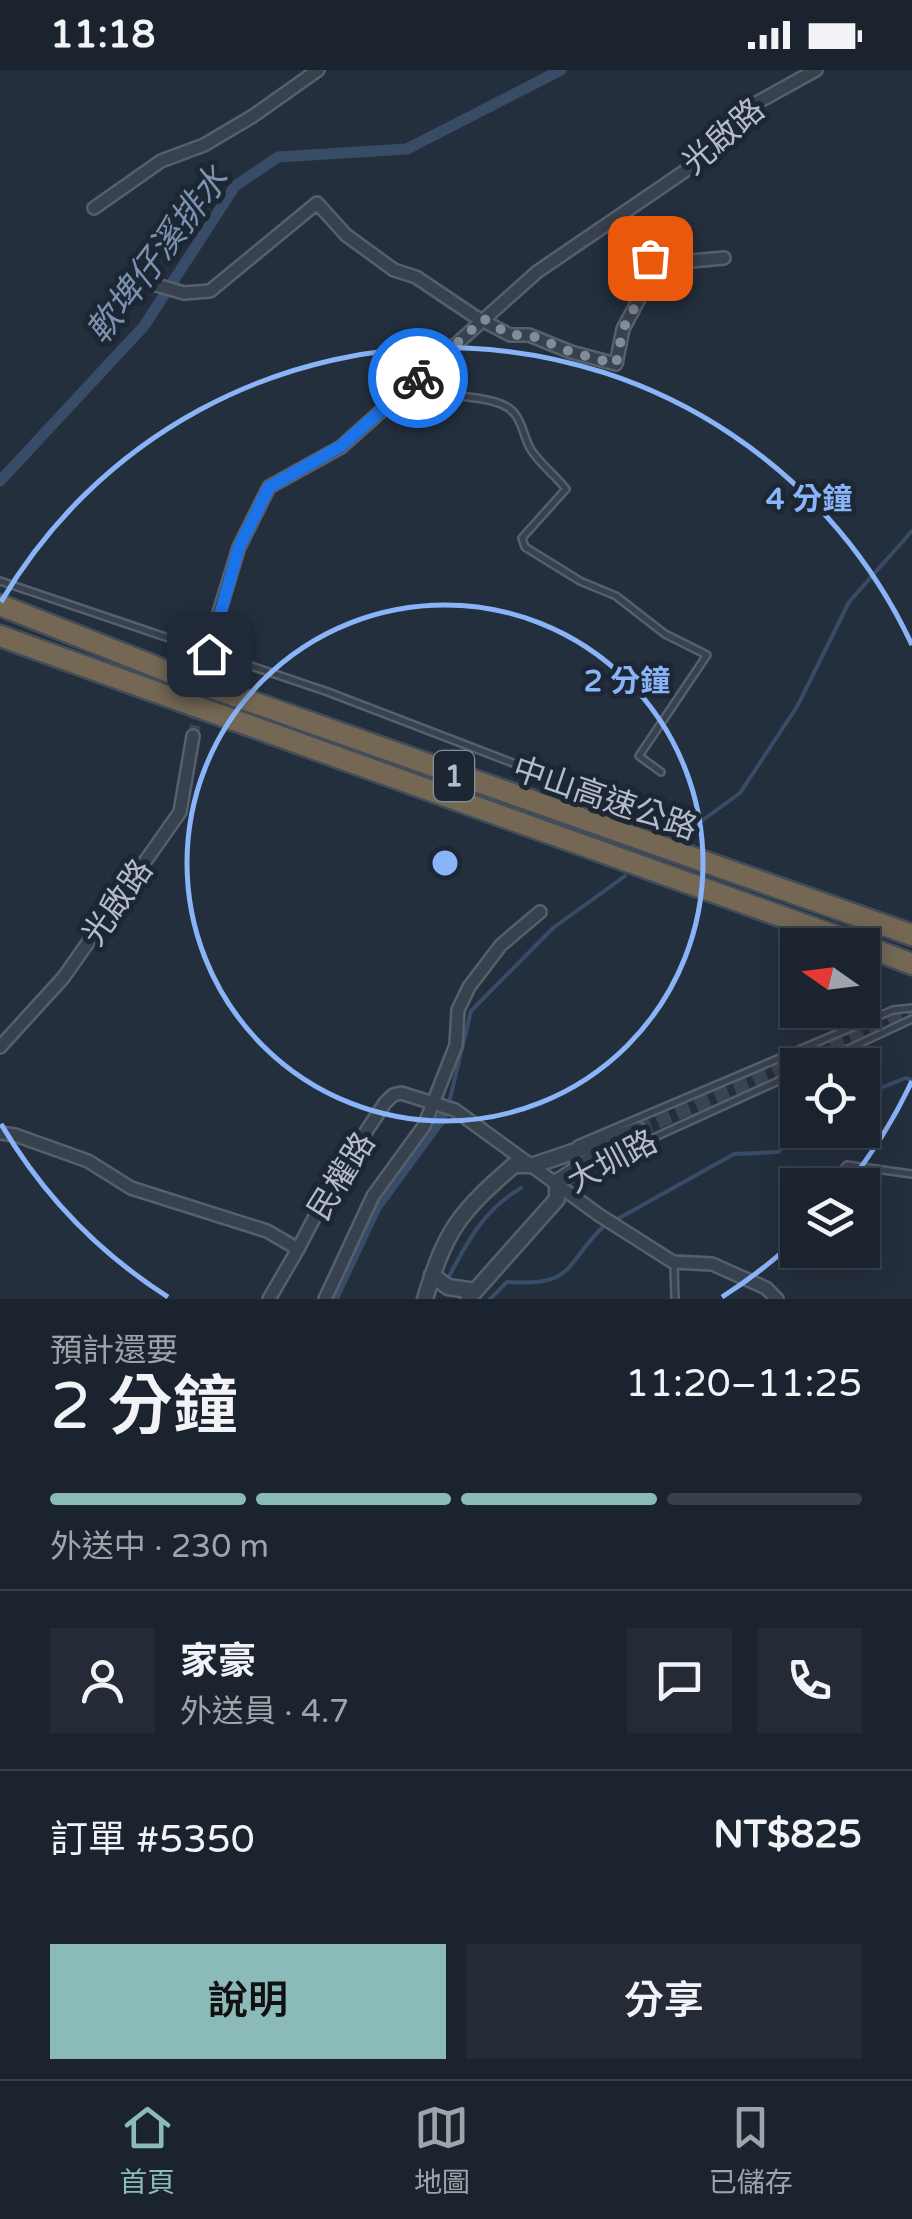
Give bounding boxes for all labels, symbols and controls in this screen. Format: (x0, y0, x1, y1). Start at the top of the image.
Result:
text: 11:18 (50, 12, 155, 58)
street label: 光啟路 (675, 91, 772, 183)
water label: 軟埤仔溪排水 (78, 158, 239, 352)
pin (608, 216, 693, 301)
icon: bag (623, 231, 678, 286)
courier (368, 328, 468, 428)
icon: bike (391, 351, 446, 406)
text: 4 分鐘 (766, 481, 852, 518)
pin (167, 612, 252, 697)
icon: home (182, 627, 237, 682)
text: 2 分鐘 (584, 663, 670, 700)
street label: 中山高速公路 (508, 750, 702, 848)
road number: 1 (434, 751, 474, 801)
centre of rings (427, 845, 463, 881)
street label: 光啟路 (75, 852, 161, 953)
north arrow (780, 928, 880, 1028)
map controls (780, 928, 880, 1268)
button: locate (780, 1048, 880, 1148)
street label: 大圳路 (561, 1123, 664, 1201)
street label: 民權路 (300, 1126, 383, 1227)
button: layers (780, 1168, 880, 1268)
text: 預計還要 (50, 1332, 178, 1370)
text: 11:20–11:25 (625, 1361, 862, 1407)
text: 2 分鐘 (50, 1368, 238, 1447)
text: 外送中 · 230 m (50, 1528, 269, 1566)
button: person (50, 1628, 155, 1733)
button: chat (627, 1628, 732, 1733)
button: phone (757, 1628, 862, 1733)
text: 家豪 (180, 1639, 256, 1685)
text: 外送員 · 4.7 (180, 1693, 349, 1731)
text: NT$825 (713, 1812, 862, 1858)
text: 訂單 #5350 (50, 1817, 255, 1863)
button: 說明 (50, 1944, 446, 2059)
button: 分享 (466, 1944, 862, 2059)
tab: 首頁 (119, 2100, 175, 2200)
tab: 地圖 (414, 2100, 470, 2200)
tab: 已儲存 (709, 2100, 793, 2200)

